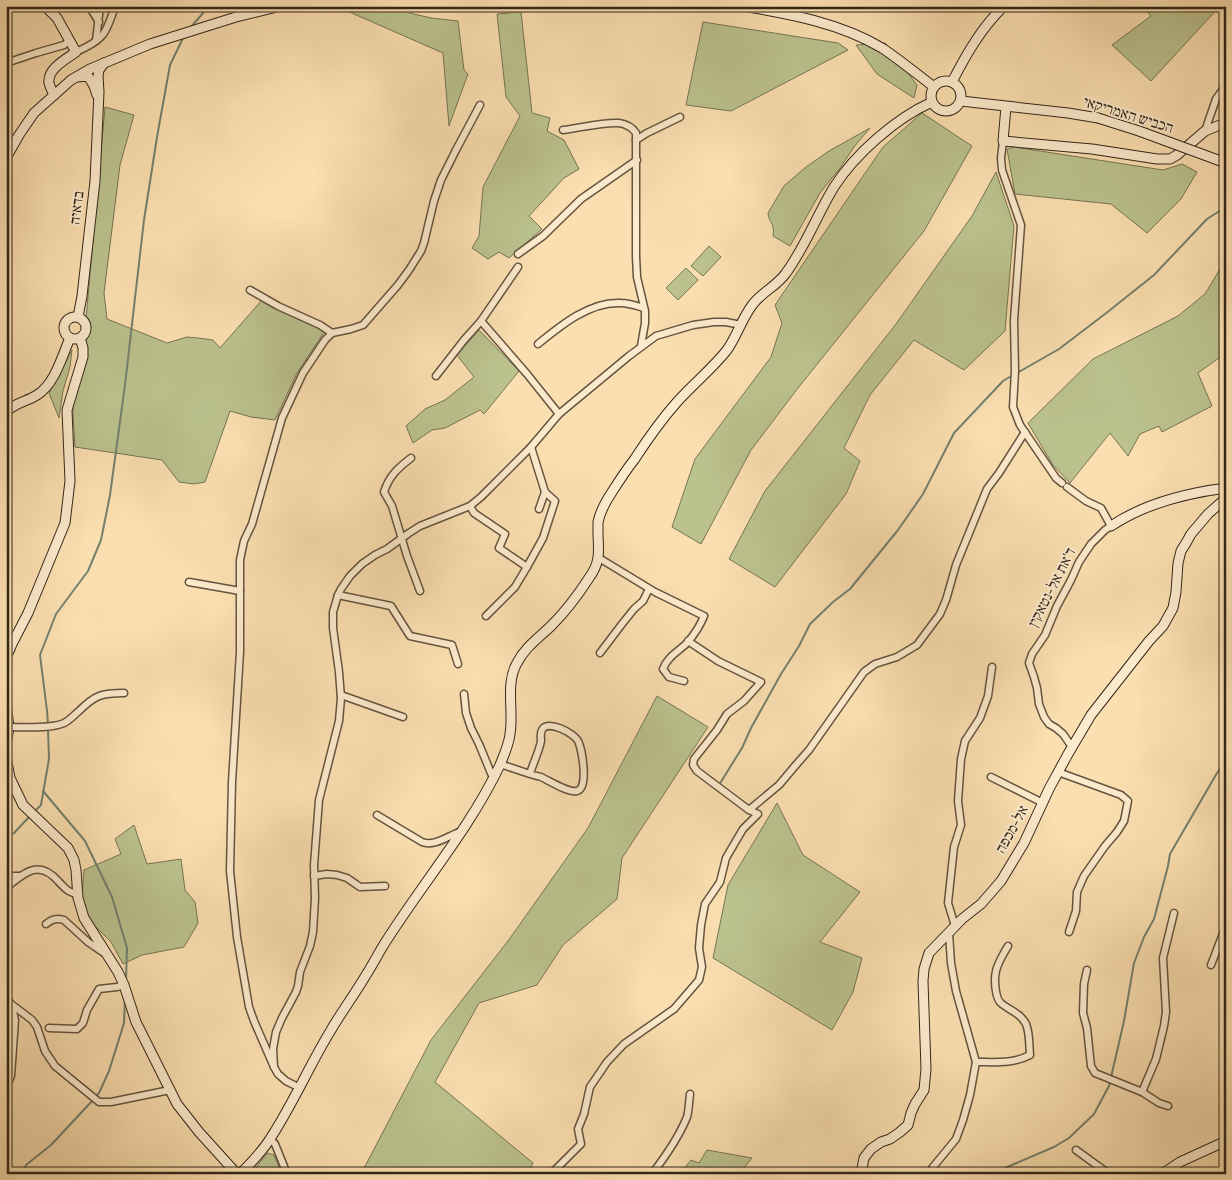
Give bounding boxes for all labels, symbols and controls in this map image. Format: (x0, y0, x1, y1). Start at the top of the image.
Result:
street label: הכביש האמריקאי (1080, 92, 1176, 140)
street label: בדאיה (66, 190, 90, 226)
street label: ד'את אל-נטאקין (1024, 544, 1082, 631)
street label: אל-מכפה (991, 802, 1035, 858)

